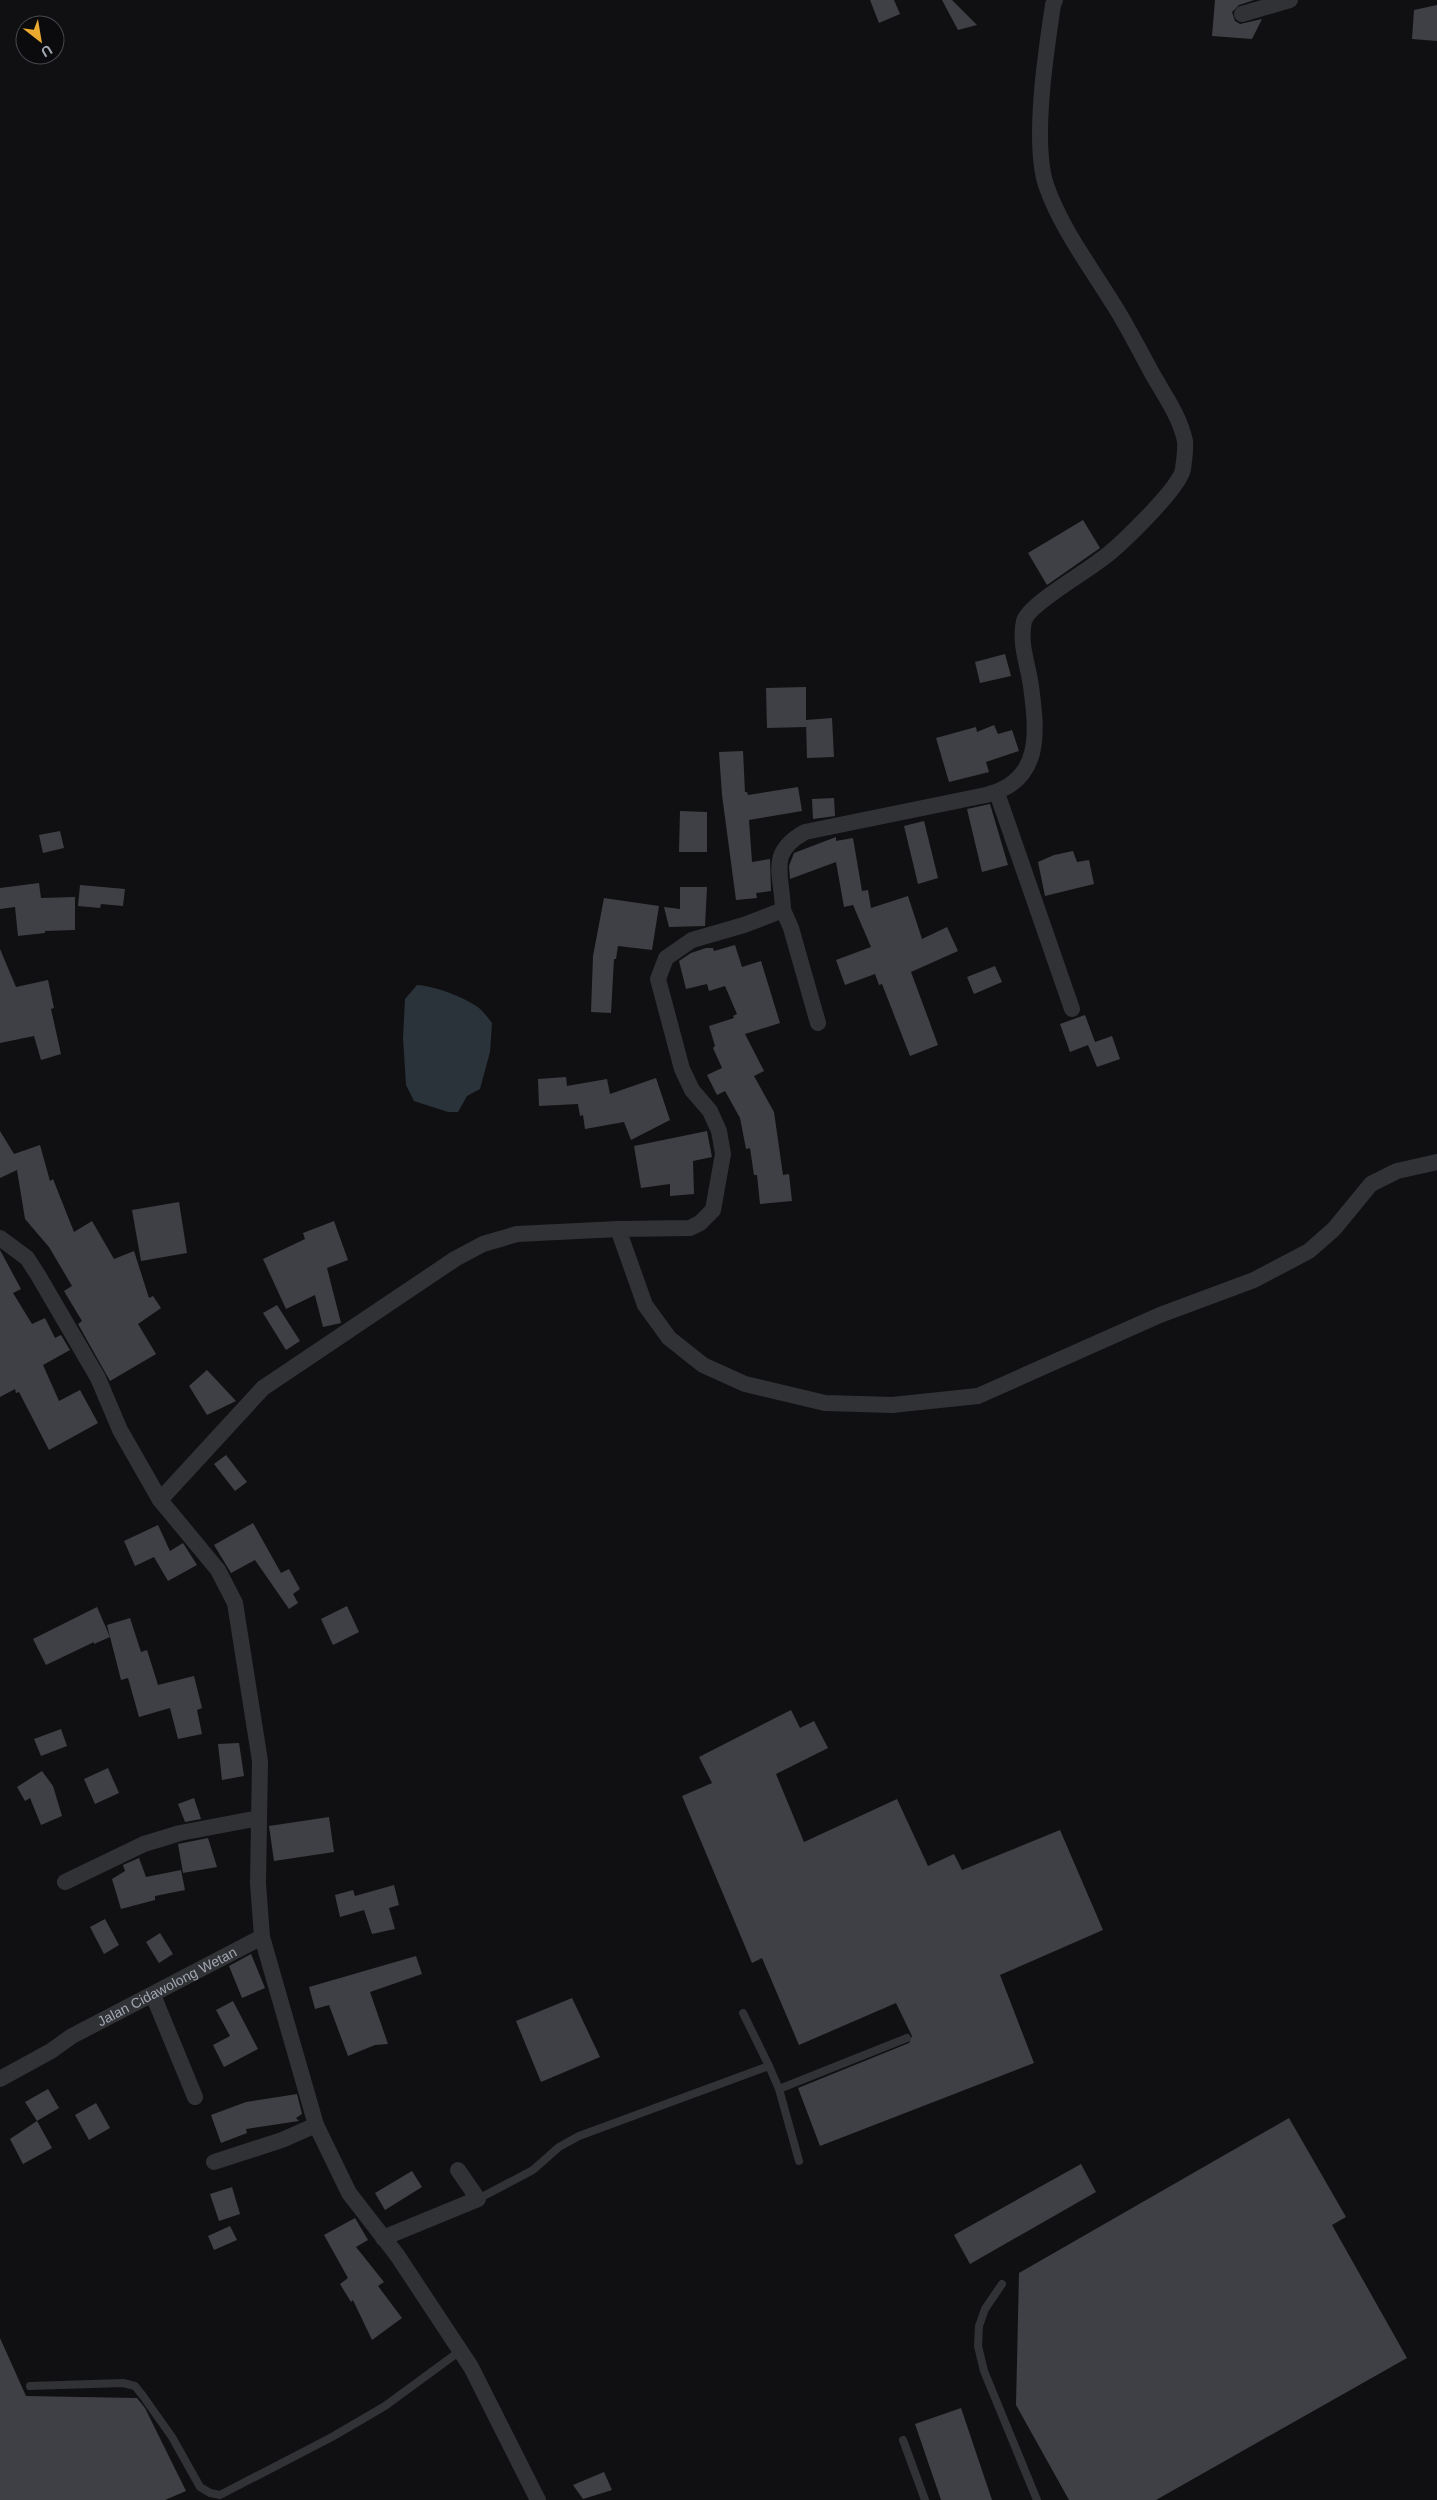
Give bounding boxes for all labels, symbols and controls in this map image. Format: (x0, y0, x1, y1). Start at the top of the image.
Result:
north arrow (15, 15, 65, 65)
text: U (38, 42, 55, 61)
street label: Jalan Cidawolong Wetan (95, 1944, 239, 2029)

